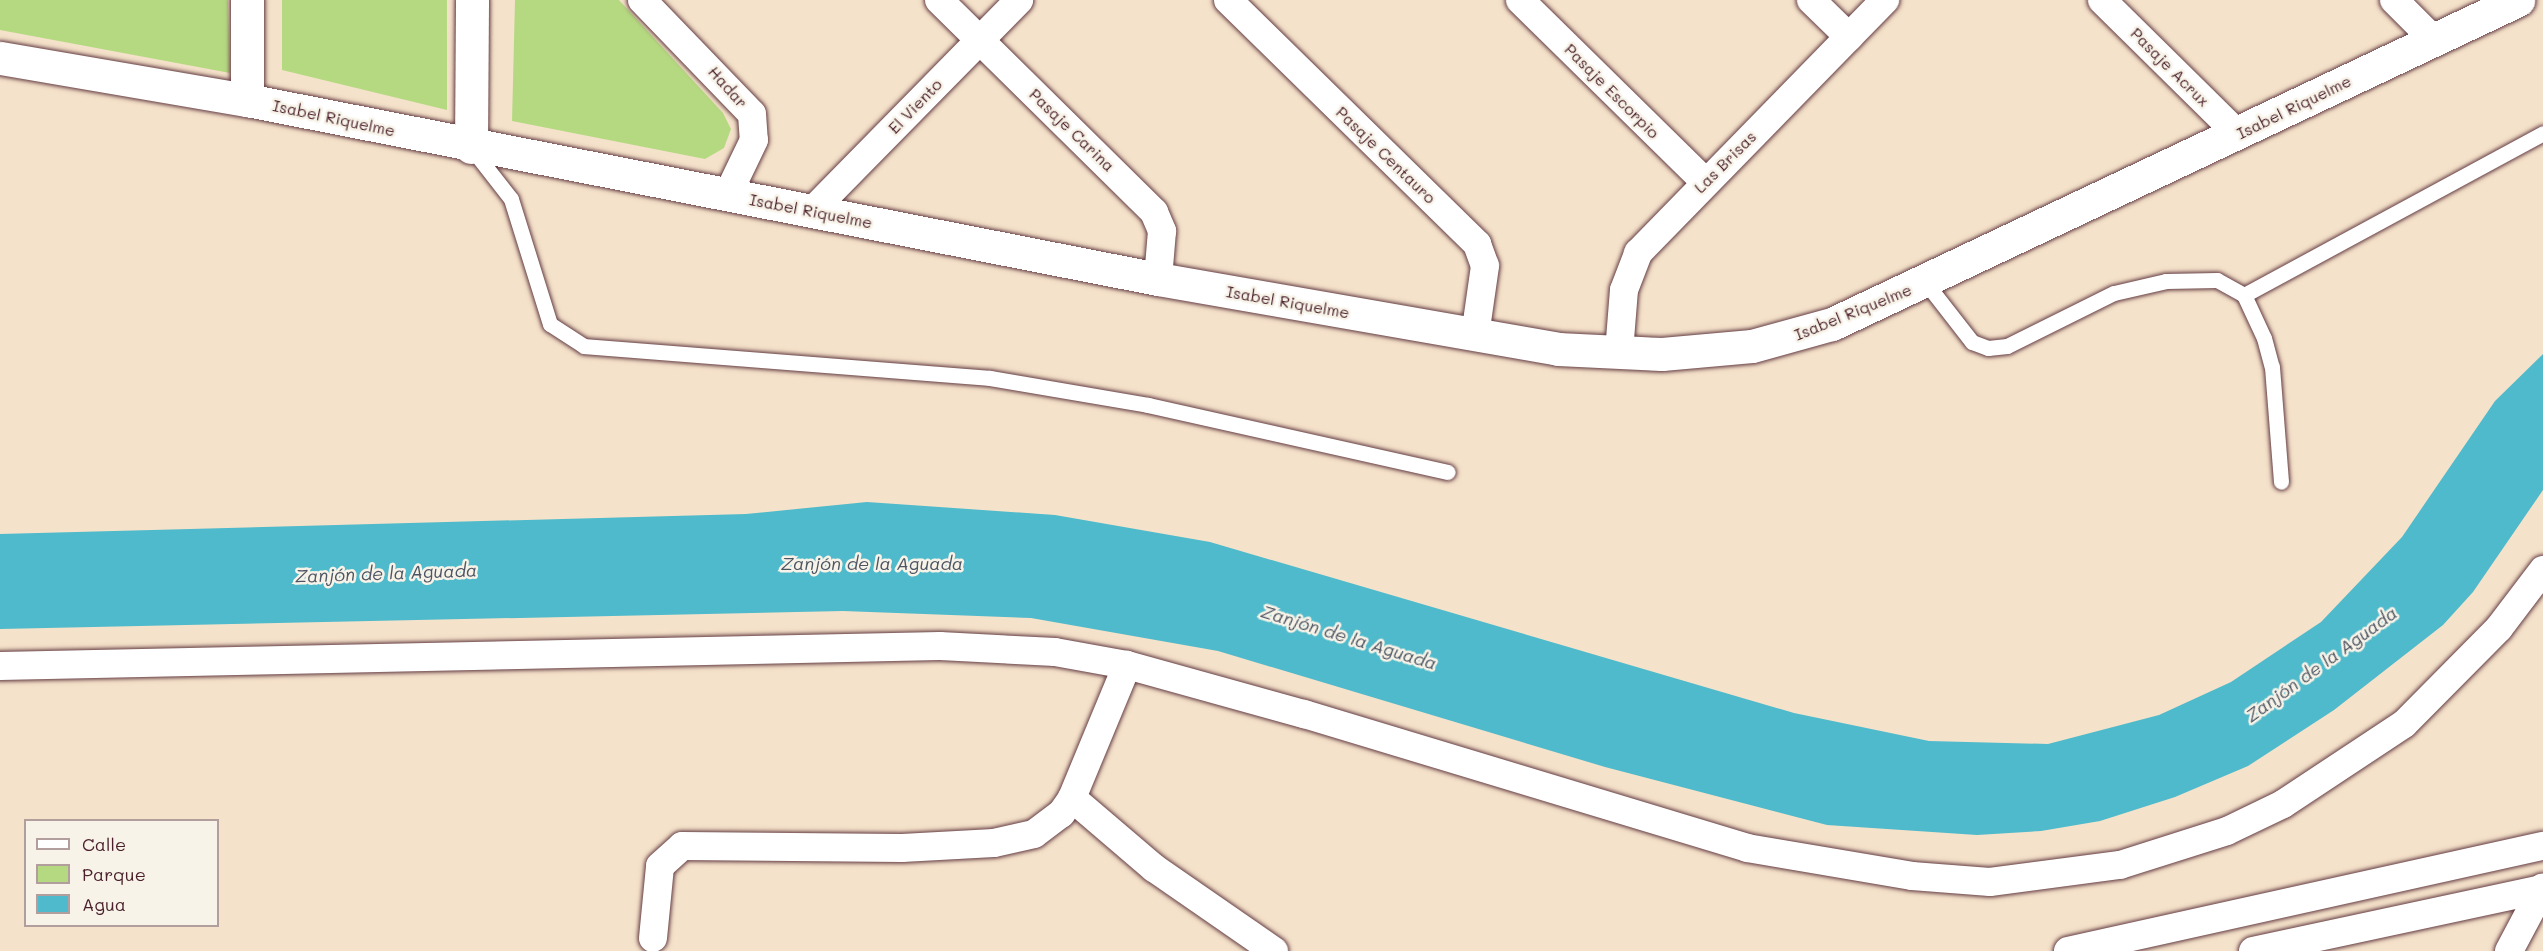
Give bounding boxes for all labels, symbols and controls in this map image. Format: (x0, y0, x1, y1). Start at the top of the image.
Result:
street label: Pasaje Acrux (2127, 24, 2213, 110)
street label: Pasaje Escorpio (1561, 40, 1663, 142)
street label: Hadar (704, 62, 752, 112)
street label: Isabel Riquelme (2234, 71, 2354, 143)
street label: El Viento (884, 75, 946, 137)
street label: Pasaje Carina (1025, 85, 1119, 175)
street label: Isabel Riquelme (271, 96, 397, 140)
street label: Pasaje Centauro (1332, 102, 1440, 208)
street label: Las Brisas (1690, 127, 1760, 197)
street label: Isabel Riquelme (748, 190, 874, 232)
street label: Isabel Riquelme (1792, 280, 1914, 344)
street label: Isabel Riquelme (1225, 282, 1351, 322)
water label: Zanjón de la Aguada (781, 552, 963, 574)
water label: Zanjón de la Aguada (295, 559, 477, 587)
water label: Zanjón de la Aguada (1259, 600, 1439, 674)
water label: Zanjón de la Aguada (2241, 602, 2401, 726)
legend (24, 819, 219, 927)
text: Calle (82, 832, 126, 856)
text: Parque (82, 862, 146, 886)
text: Agua (82, 892, 126, 916)

